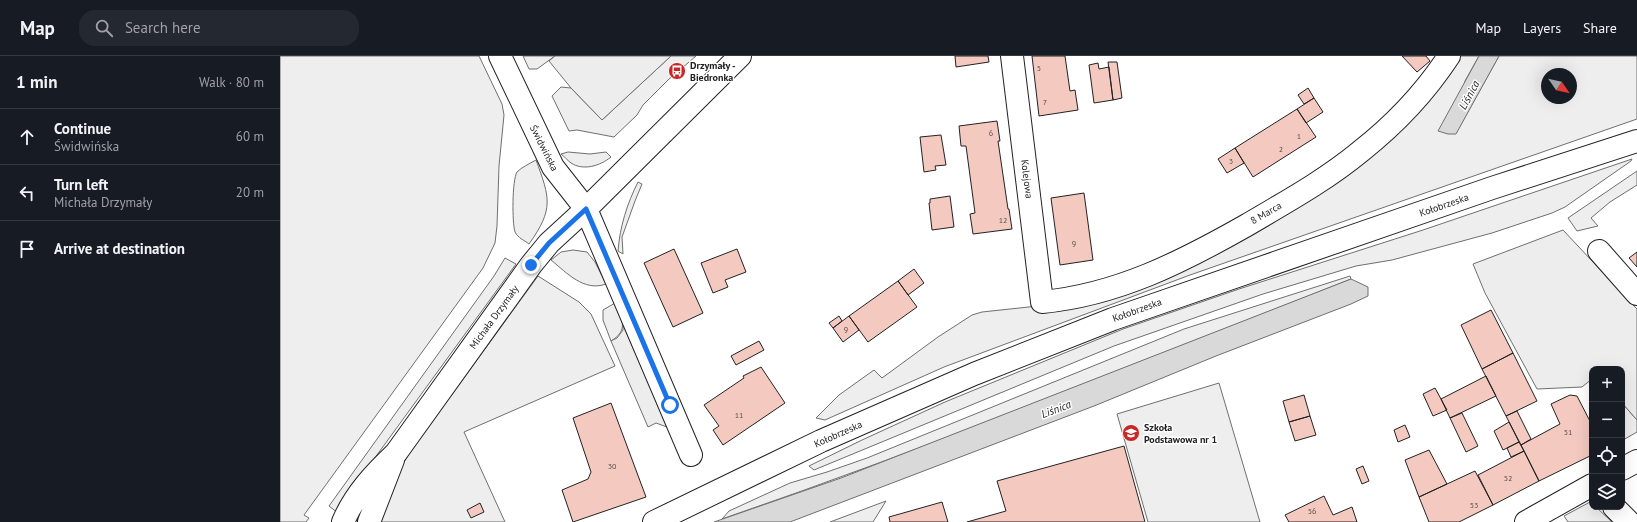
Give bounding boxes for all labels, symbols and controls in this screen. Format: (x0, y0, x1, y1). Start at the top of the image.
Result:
search box (79, 10, 359, 46)
text: Map (20, 16, 55, 40)
icon: search (93, 17, 115, 39)
text: Search here (125, 18, 201, 37)
text: Map (1475, 19, 1501, 37)
text: Layers (1523, 19, 1561, 37)
text: Share (1583, 19, 1617, 37)
place label: Drzymały - Biedronka (690, 59, 736, 84)
bus stop icon: Drzymały - Biedronka (667, 61, 687, 81)
house number: 5 (1037, 63, 1041, 73)
north arrow (1541, 68, 1577, 104)
text: 1 min (16, 71, 57, 93)
text: Walk · 80 m (199, 74, 264, 91)
water label: Liśnica (1456, 78, 1483, 112)
house number: 7 (1043, 97, 1047, 107)
text: Continue (54, 119, 111, 138)
street label: Świdwińska (527, 123, 561, 173)
icon: ahead (16, 126, 38, 148)
text: 60 m (236, 128, 264, 145)
house number: 6 (989, 128, 993, 138)
house number: 1 (1297, 131, 1301, 141)
text: Świdwińska (54, 138, 119, 155)
house number: 2 (1279, 144, 1283, 154)
house number: 3 (1229, 156, 1233, 166)
street label: Kolejowa (1018, 159, 1036, 199)
text: Turn left (54, 175, 108, 194)
icon: left (16, 182, 38, 204)
text: 20 m (236, 184, 264, 201)
street label: Kołobrzeska (1418, 190, 1470, 220)
text: Michała Drzymały (54, 194, 152, 211)
street label: 8 Marca (1248, 199, 1284, 227)
house number: 12 (999, 215, 1007, 225)
icon: arrive (16, 238, 38, 260)
house number: 9 (1072, 238, 1076, 248)
text: Arrive at destination (54, 239, 185, 258)
route end (522, 256, 540, 274)
street label: Michała Drzymały (466, 282, 522, 351)
street label: Kołobrzeska (1111, 295, 1163, 325)
house number: 9 (844, 324, 848, 334)
map controls (1589, 366, 1625, 510)
button: + (1589, 366, 1625, 402)
route start (661, 396, 679, 414)
water label: Liśnica (1039, 397, 1074, 421)
button: − (1589, 402, 1625, 438)
house number: 11 (735, 410, 743, 420)
street label: Kołobrzeska (812, 418, 864, 450)
place label: Szkoła Podstawowa nr 1 (1144, 421, 1217, 446)
school or university icon: Szkoła Podstawowa nr 1 (1121, 423, 1141, 443)
house number: 51 (1564, 427, 1572, 437)
button: locate (1589, 438, 1625, 474)
house number: 30 (608, 461, 617, 471)
house number: 52 (1504, 473, 1512, 483)
button: layers (1589, 474, 1625, 510)
house number: 53 (1470, 500, 1478, 510)
house number: 56 (1308, 506, 1316, 516)

